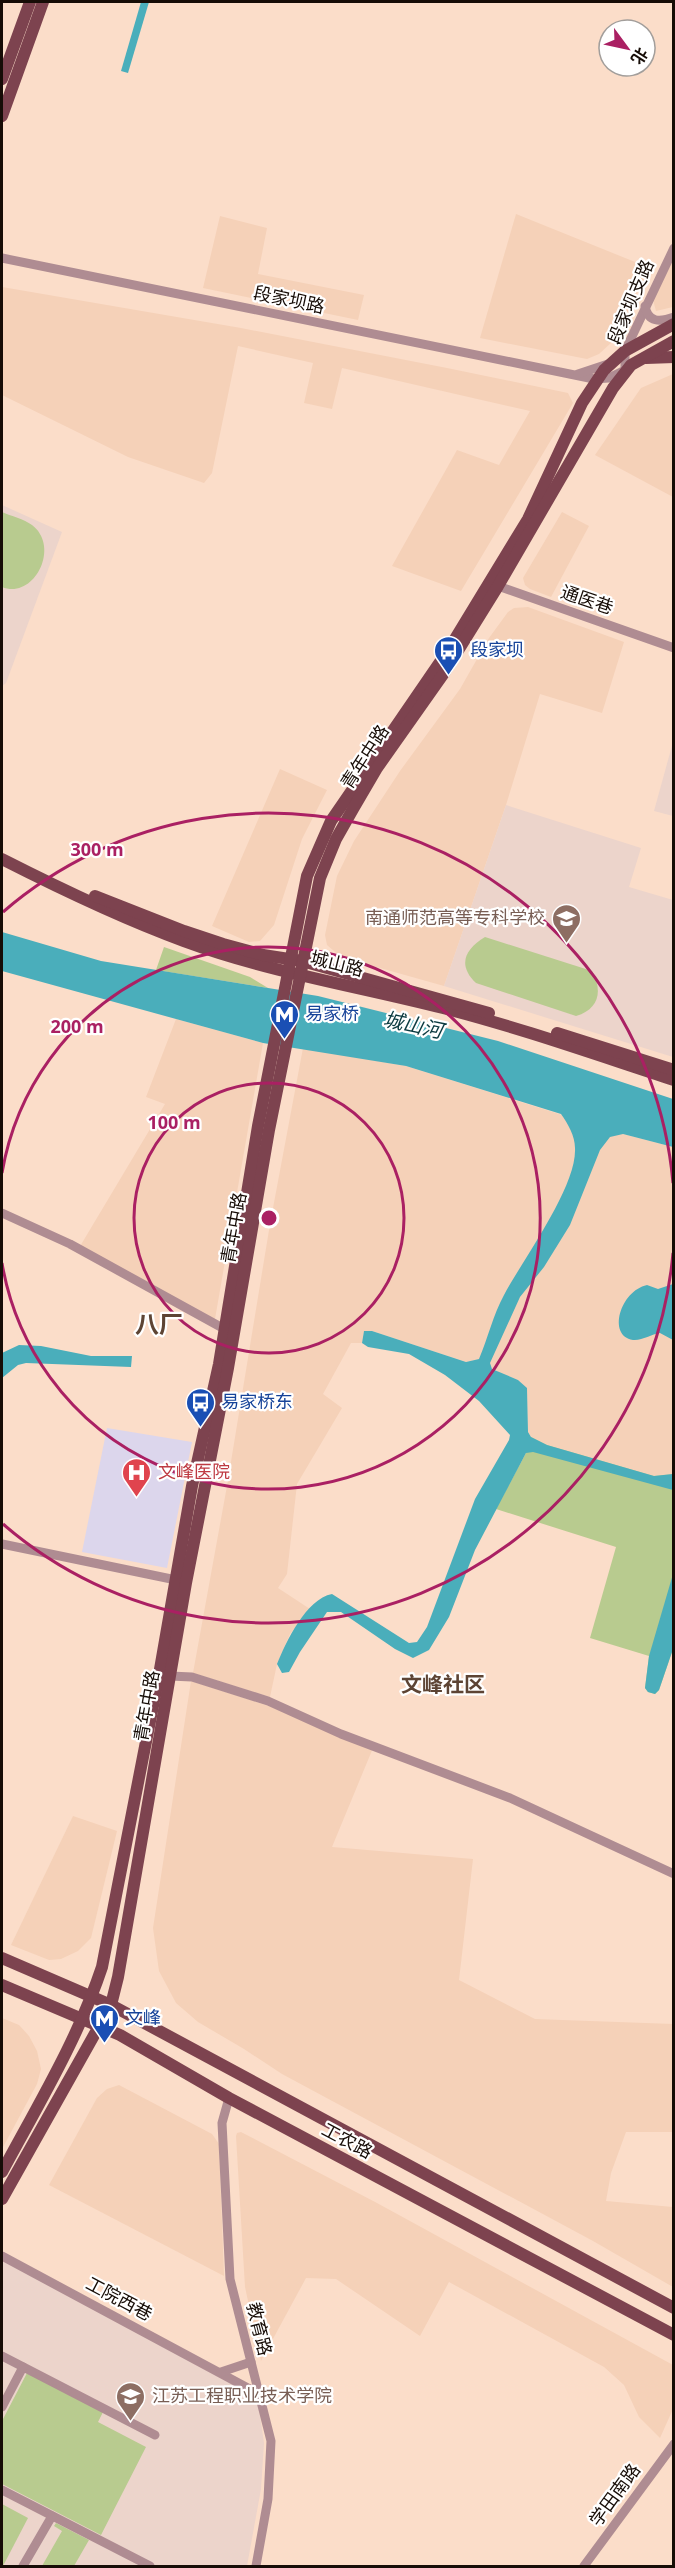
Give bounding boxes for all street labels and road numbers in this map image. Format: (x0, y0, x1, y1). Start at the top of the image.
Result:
street label: 段家坝支路 (601, 255, 659, 348)
street label: 段家坝路 (251, 280, 327, 318)
street label: 通医巷 (558, 579, 617, 619)
street label: 青年中路 (334, 720, 394, 793)
street label: 城山路 (308, 945, 366, 981)
street label: 青年中路 (215, 1190, 251, 1265)
street label: 青年中路 (128, 1668, 164, 1743)
street label: 工农路 (318, 2117, 377, 2163)
street label: 工院西巷 (82, 2271, 157, 2326)
street label: 教育路 (242, 2300, 278, 2358)
street label: 学田南路 (583, 2458, 645, 2531)

